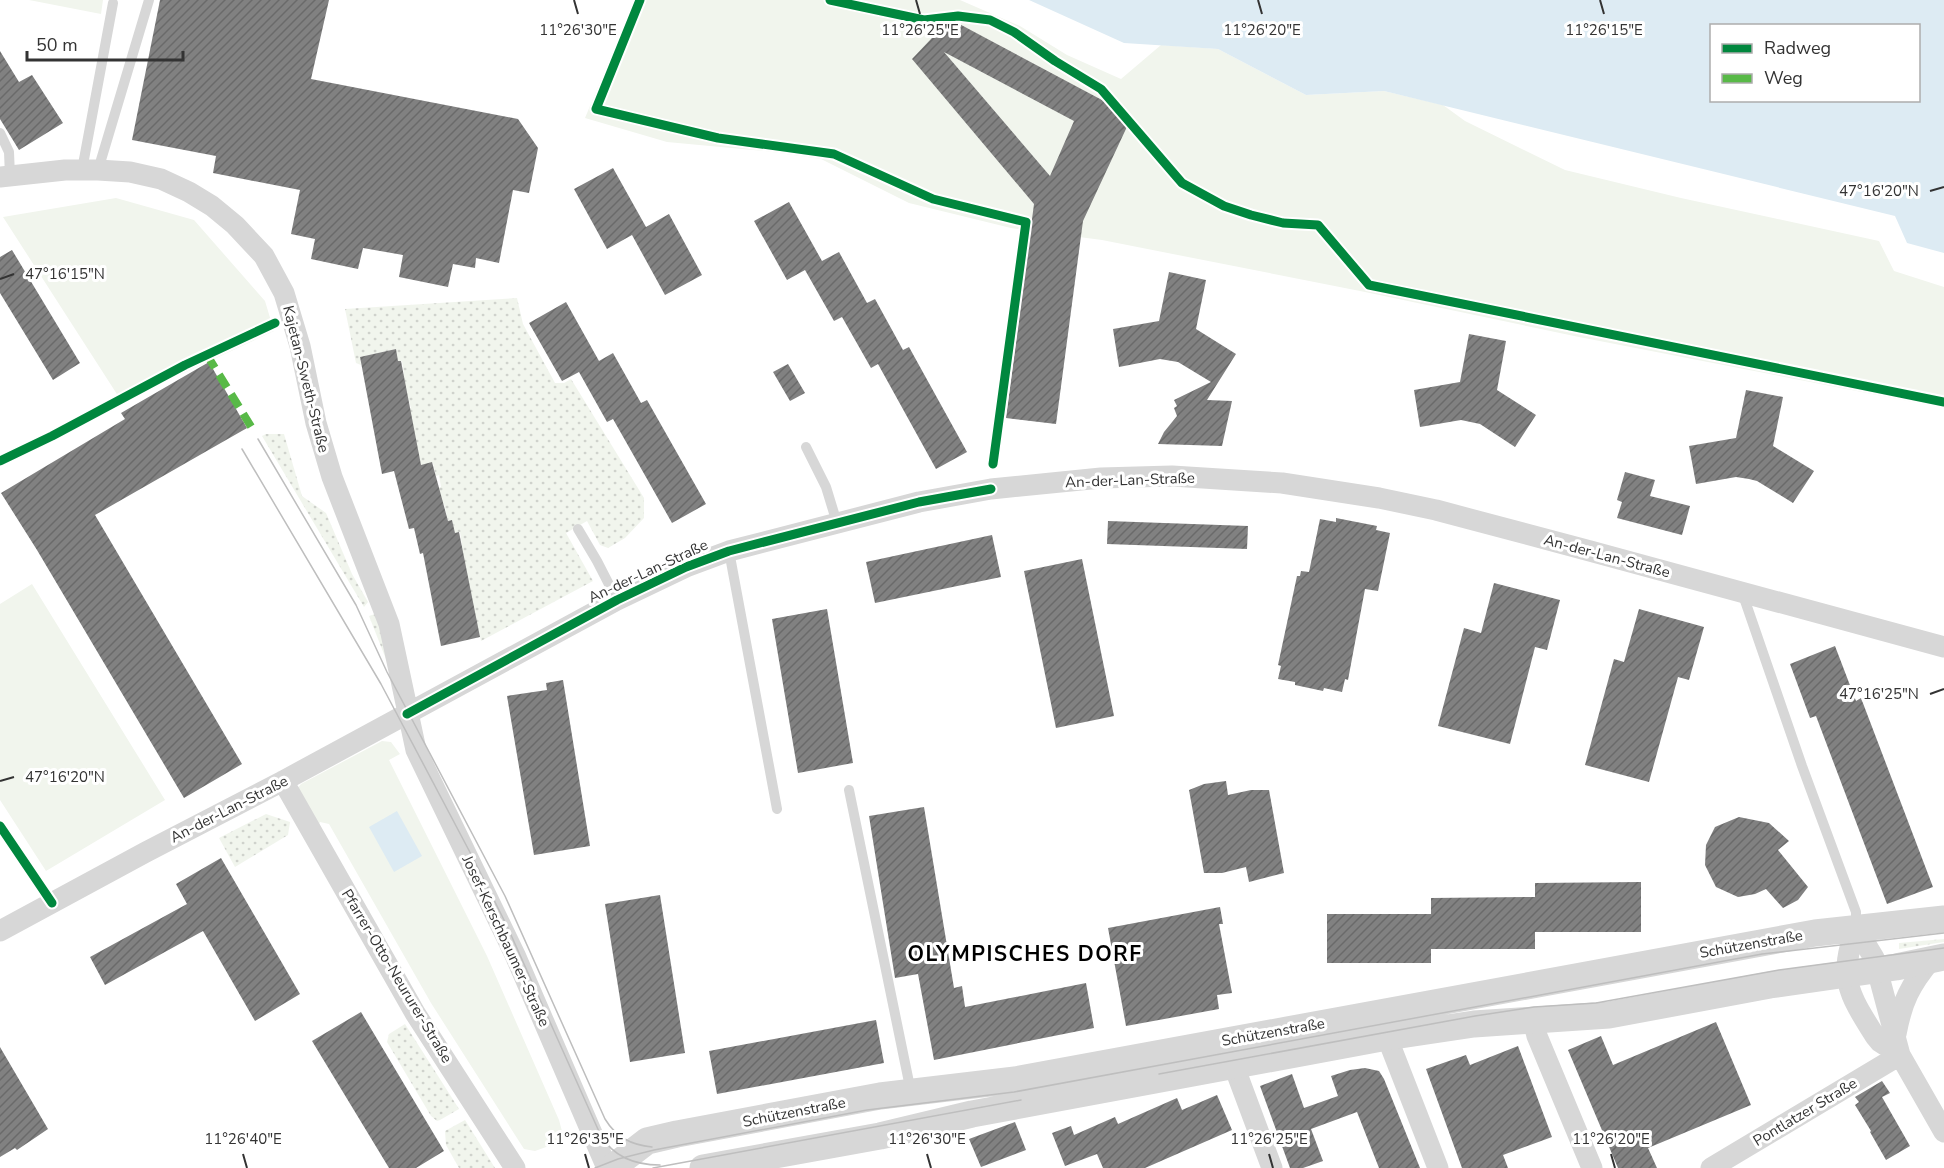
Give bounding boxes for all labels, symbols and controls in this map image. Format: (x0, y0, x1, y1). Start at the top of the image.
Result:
text: 11°26'30"E (539, 20, 617, 40)
text: 11°26'25"E (881, 20, 959, 40)
text: 11°26'20"E (1223, 20, 1301, 40)
text: 11°26'15"E (1565, 20, 1643, 40)
scale bar (27, 24, 183, 62)
legend (1710, 24, 1920, 102)
text: 50 m (36, 33, 78, 57)
text: Radweg (1764, 36, 1831, 60)
text: Weg (1764, 66, 1803, 90)
text: 47°16'20"N (1839, 181, 1919, 201)
text: 47°16'15"N (25, 264, 105, 284)
street label: Kajetan-Sweth-Straße (278, 303, 334, 455)
street label: An-der-Lan-Straße (1065, 468, 1195, 492)
street label: An-der-Lan-Straße (1542, 530, 1672, 582)
street label: An-der-Lan-Straße (585, 535, 711, 607)
text: 47°16'25"N (1839, 684, 1919, 704)
text: 47°16'20"N (25, 767, 105, 787)
street label: An-der-Lan-Straße (167, 771, 291, 847)
street label: Josef-Kerschbaumer-Straße (457, 851, 555, 1030)
street label: Pfarrer-Otto-Neururer-Straße (337, 885, 457, 1067)
street label: Schützenstraße (1698, 925, 1804, 963)
district label: OLYMPISCHES DORF (907, 940, 1143, 968)
street label: Schützenstraße (1220, 1013, 1326, 1051)
street label: Pontlatzer Straße (1749, 1073, 1861, 1151)
street label: Schützenstraße (741, 1092, 847, 1132)
text: 11°26'40"E (204, 1129, 282, 1149)
text: 11°26'35"E (546, 1129, 624, 1149)
text: 11°26'30"E (888, 1129, 966, 1149)
text: 11°26'25"E (1230, 1129, 1308, 1149)
text: 11°26'20"E (1572, 1129, 1650, 1149)

